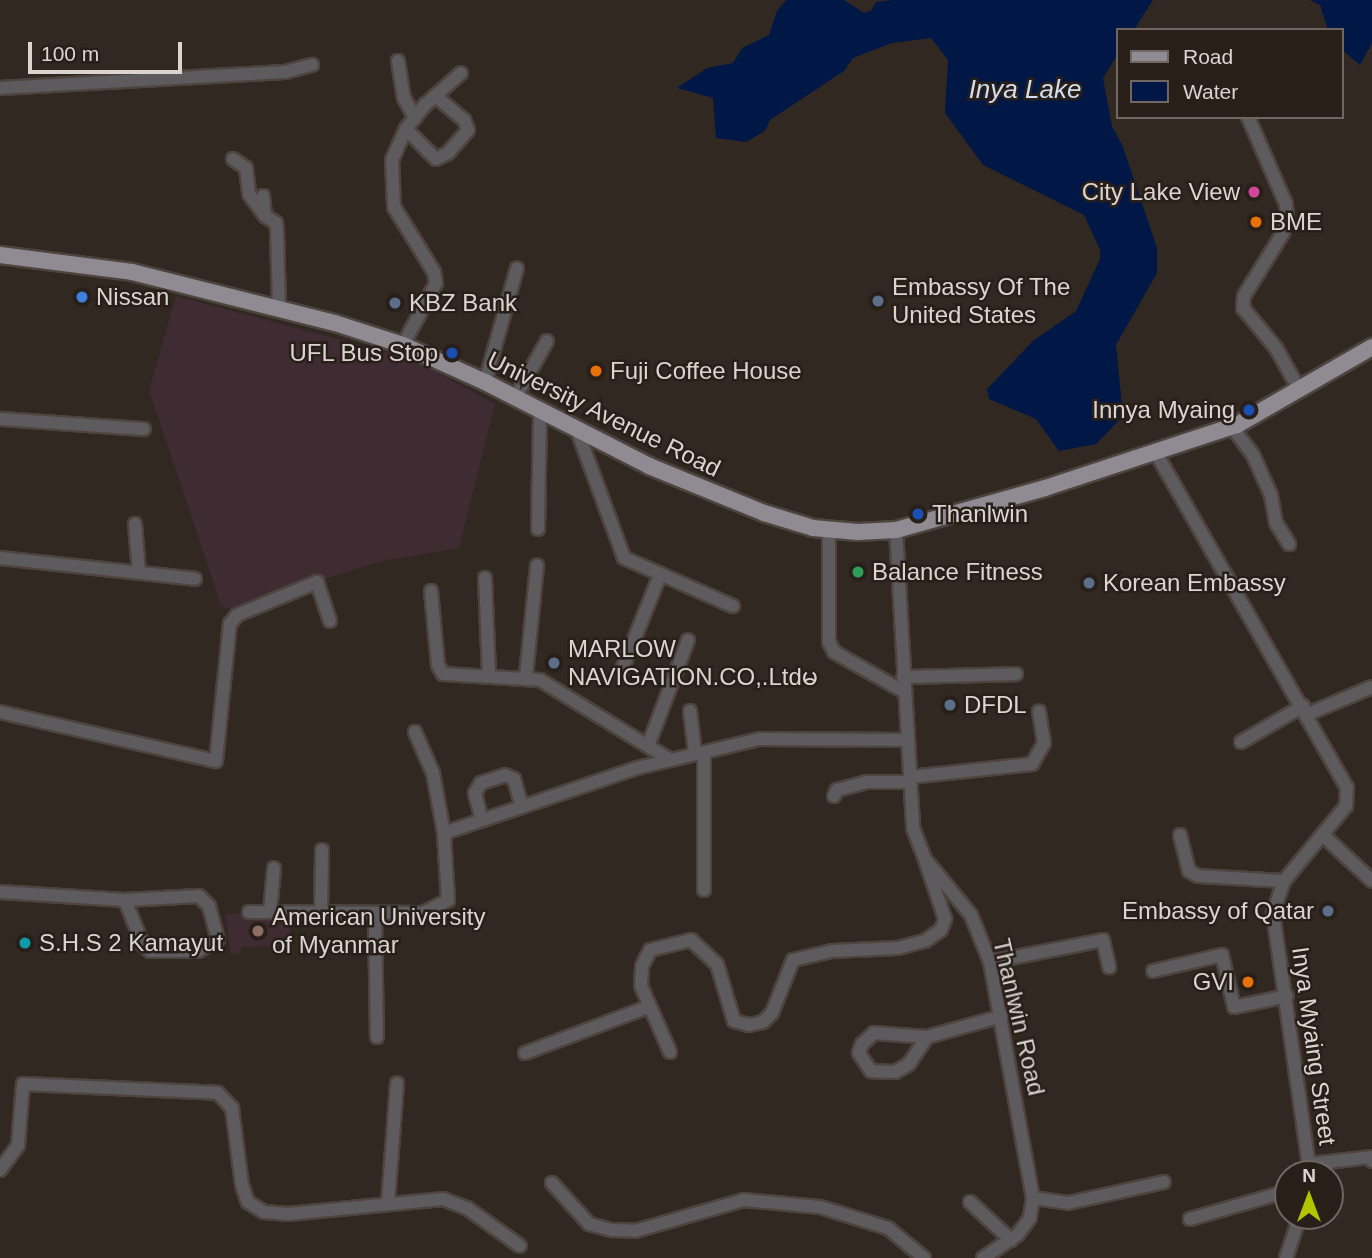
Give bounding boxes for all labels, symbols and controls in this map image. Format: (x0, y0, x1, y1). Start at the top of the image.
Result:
scale bar (32, 28, 186, 72)
legend (1116, 28, 1344, 119)
text: 100 m (41, 42, 99, 65)
text: Road (1183, 45, 1233, 68)
water label: Inya Lake (969, 74, 1081, 106)
text: Water (1183, 80, 1238, 103)
place label: City Lake View (1082, 178, 1240, 206)
marker: City Lake View (1246, 184, 1262, 200)
place label: BME (1270, 208, 1322, 236)
marker: BME (1248, 214, 1264, 230)
place label: Embassy Of The United States (892, 273, 1071, 329)
place label: Nissan (96, 283, 169, 311)
marker: Nissan (74, 289, 90, 305)
place label: KBZ Bank (409, 289, 517, 317)
marker: Embassy Of The United States (870, 293, 886, 309)
marker: KBZ Bank (387, 295, 403, 311)
place label: UFL Bus Stop (289, 339, 438, 367)
marker: UFL Bus Stop (444, 345, 460, 361)
street label: University Avenue Road (482, 345, 726, 483)
place label: Fuji Coffee House (610, 357, 802, 385)
marker: Fuji Coffee House (588, 363, 604, 379)
place label: Innya Myaing (1092, 396, 1235, 424)
marker: Innya Myaing (1241, 402, 1257, 418)
place label: Thanlwin (932, 500, 1028, 528)
marker: Thanlwin (910, 506, 926, 522)
place label: Balance Fitness (872, 558, 1043, 586)
marker: Balance Fitness (850, 564, 866, 580)
place label: Korean Embassy (1103, 569, 1286, 597)
marker: Korean Embassy (1081, 575, 1097, 591)
place label: MARLOW NAVIGATION.CO,.Ltdမ (568, 635, 818, 691)
marker: MARLOW NAVIGATION.CO,.Ltdမ (546, 655, 562, 671)
place label: DFDL (964, 691, 1027, 719)
marker: DFDL (942, 697, 958, 713)
place label: Embassy of Qatar (1122, 897, 1314, 925)
place label: American University of Myanmar (272, 903, 485, 959)
marker: Embassy of Qatar (1320, 903, 1336, 919)
marker: American University of Myanmar (250, 923, 266, 939)
place label: S.H.S 2 Kamayut (39, 929, 223, 957)
marker: S.H.S 2 Kamayut (17, 935, 33, 951)
street label: Thanlwin Road (987, 936, 1051, 1098)
street label: Inya Myaing Street (1286, 945, 1342, 1147)
place label: GVI (1193, 968, 1234, 996)
marker: GVI (1240, 974, 1256, 990)
north arrow (1274, 1160, 1344, 1230)
text: N (1302, 1165, 1316, 1186)

